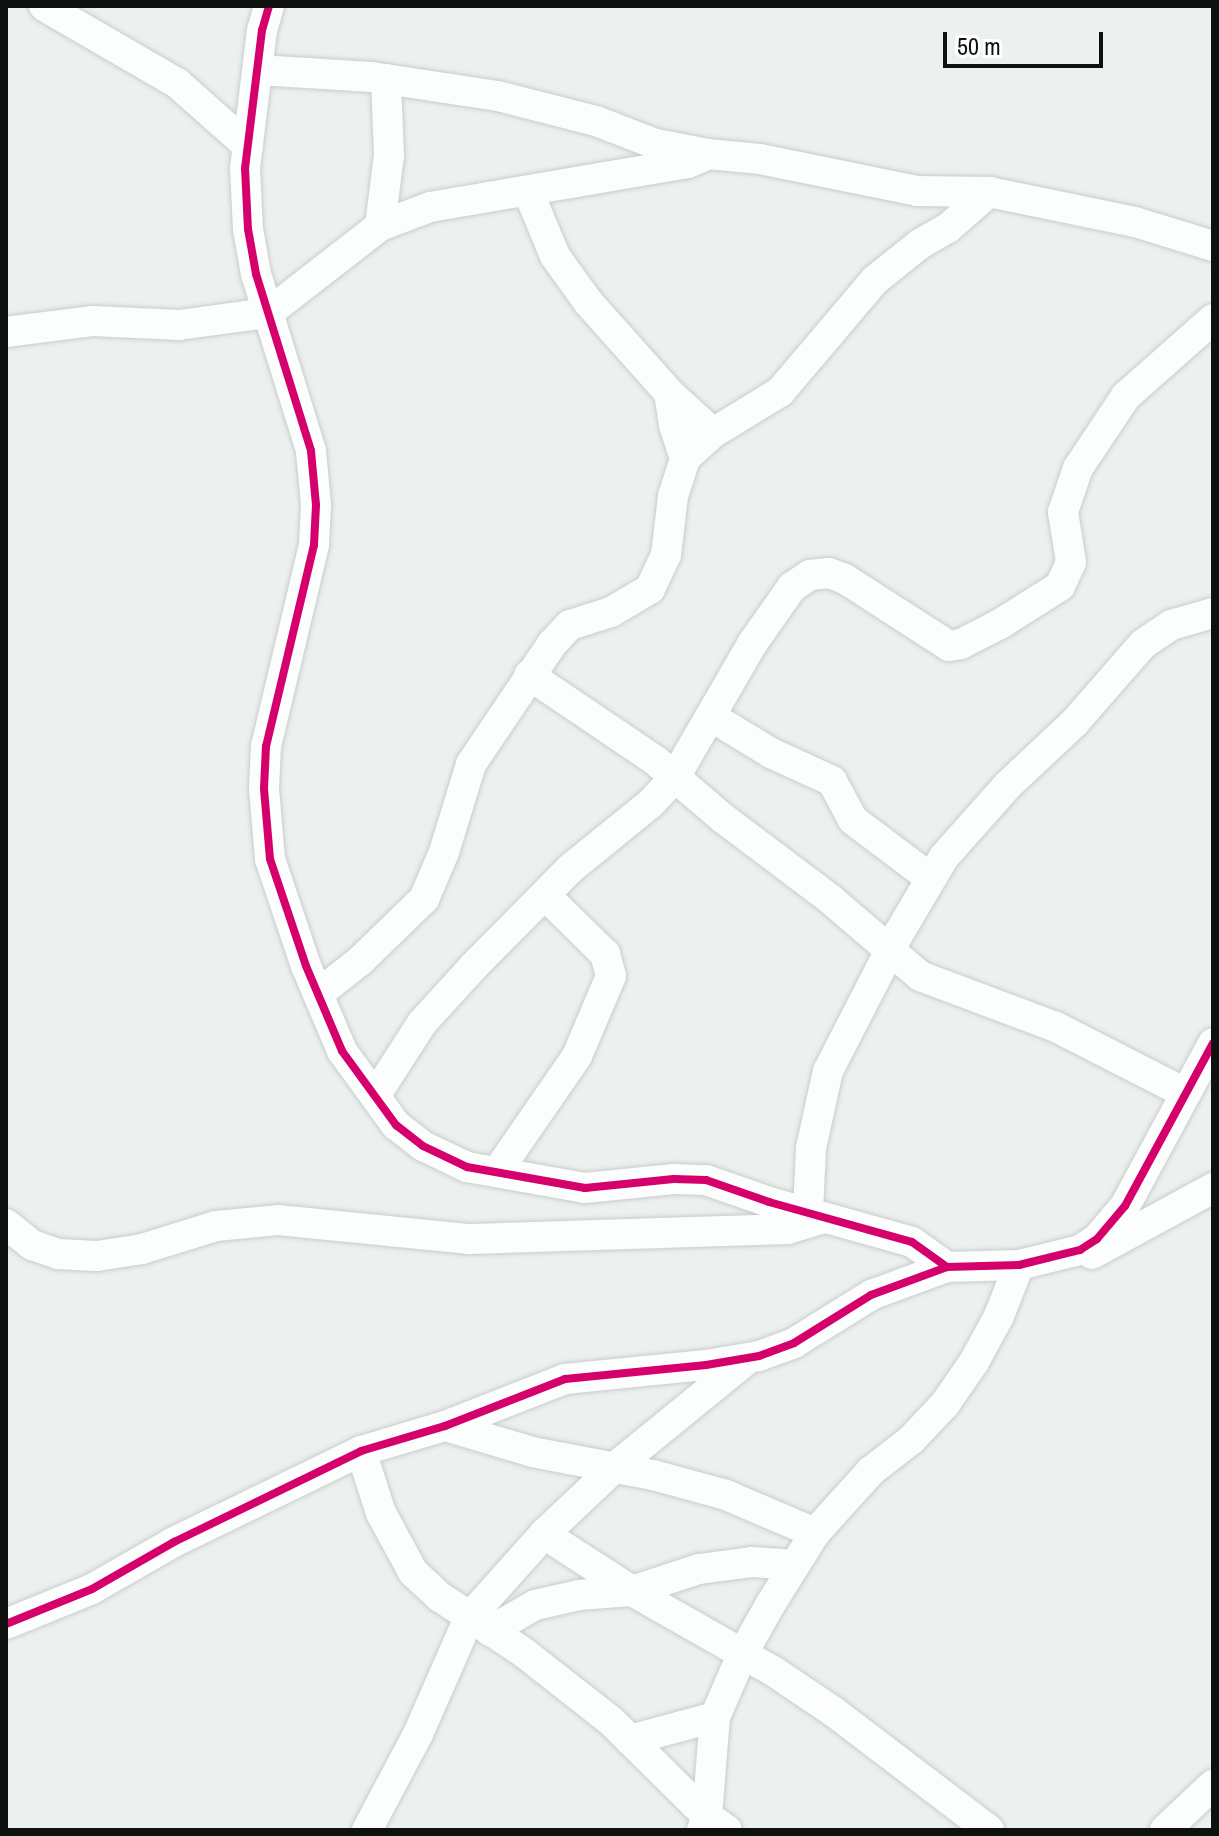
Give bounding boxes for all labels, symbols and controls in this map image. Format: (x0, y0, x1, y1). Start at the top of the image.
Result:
scale bar (947, 16, 1107, 66)
text: 50 m (957, 30, 1001, 62)

